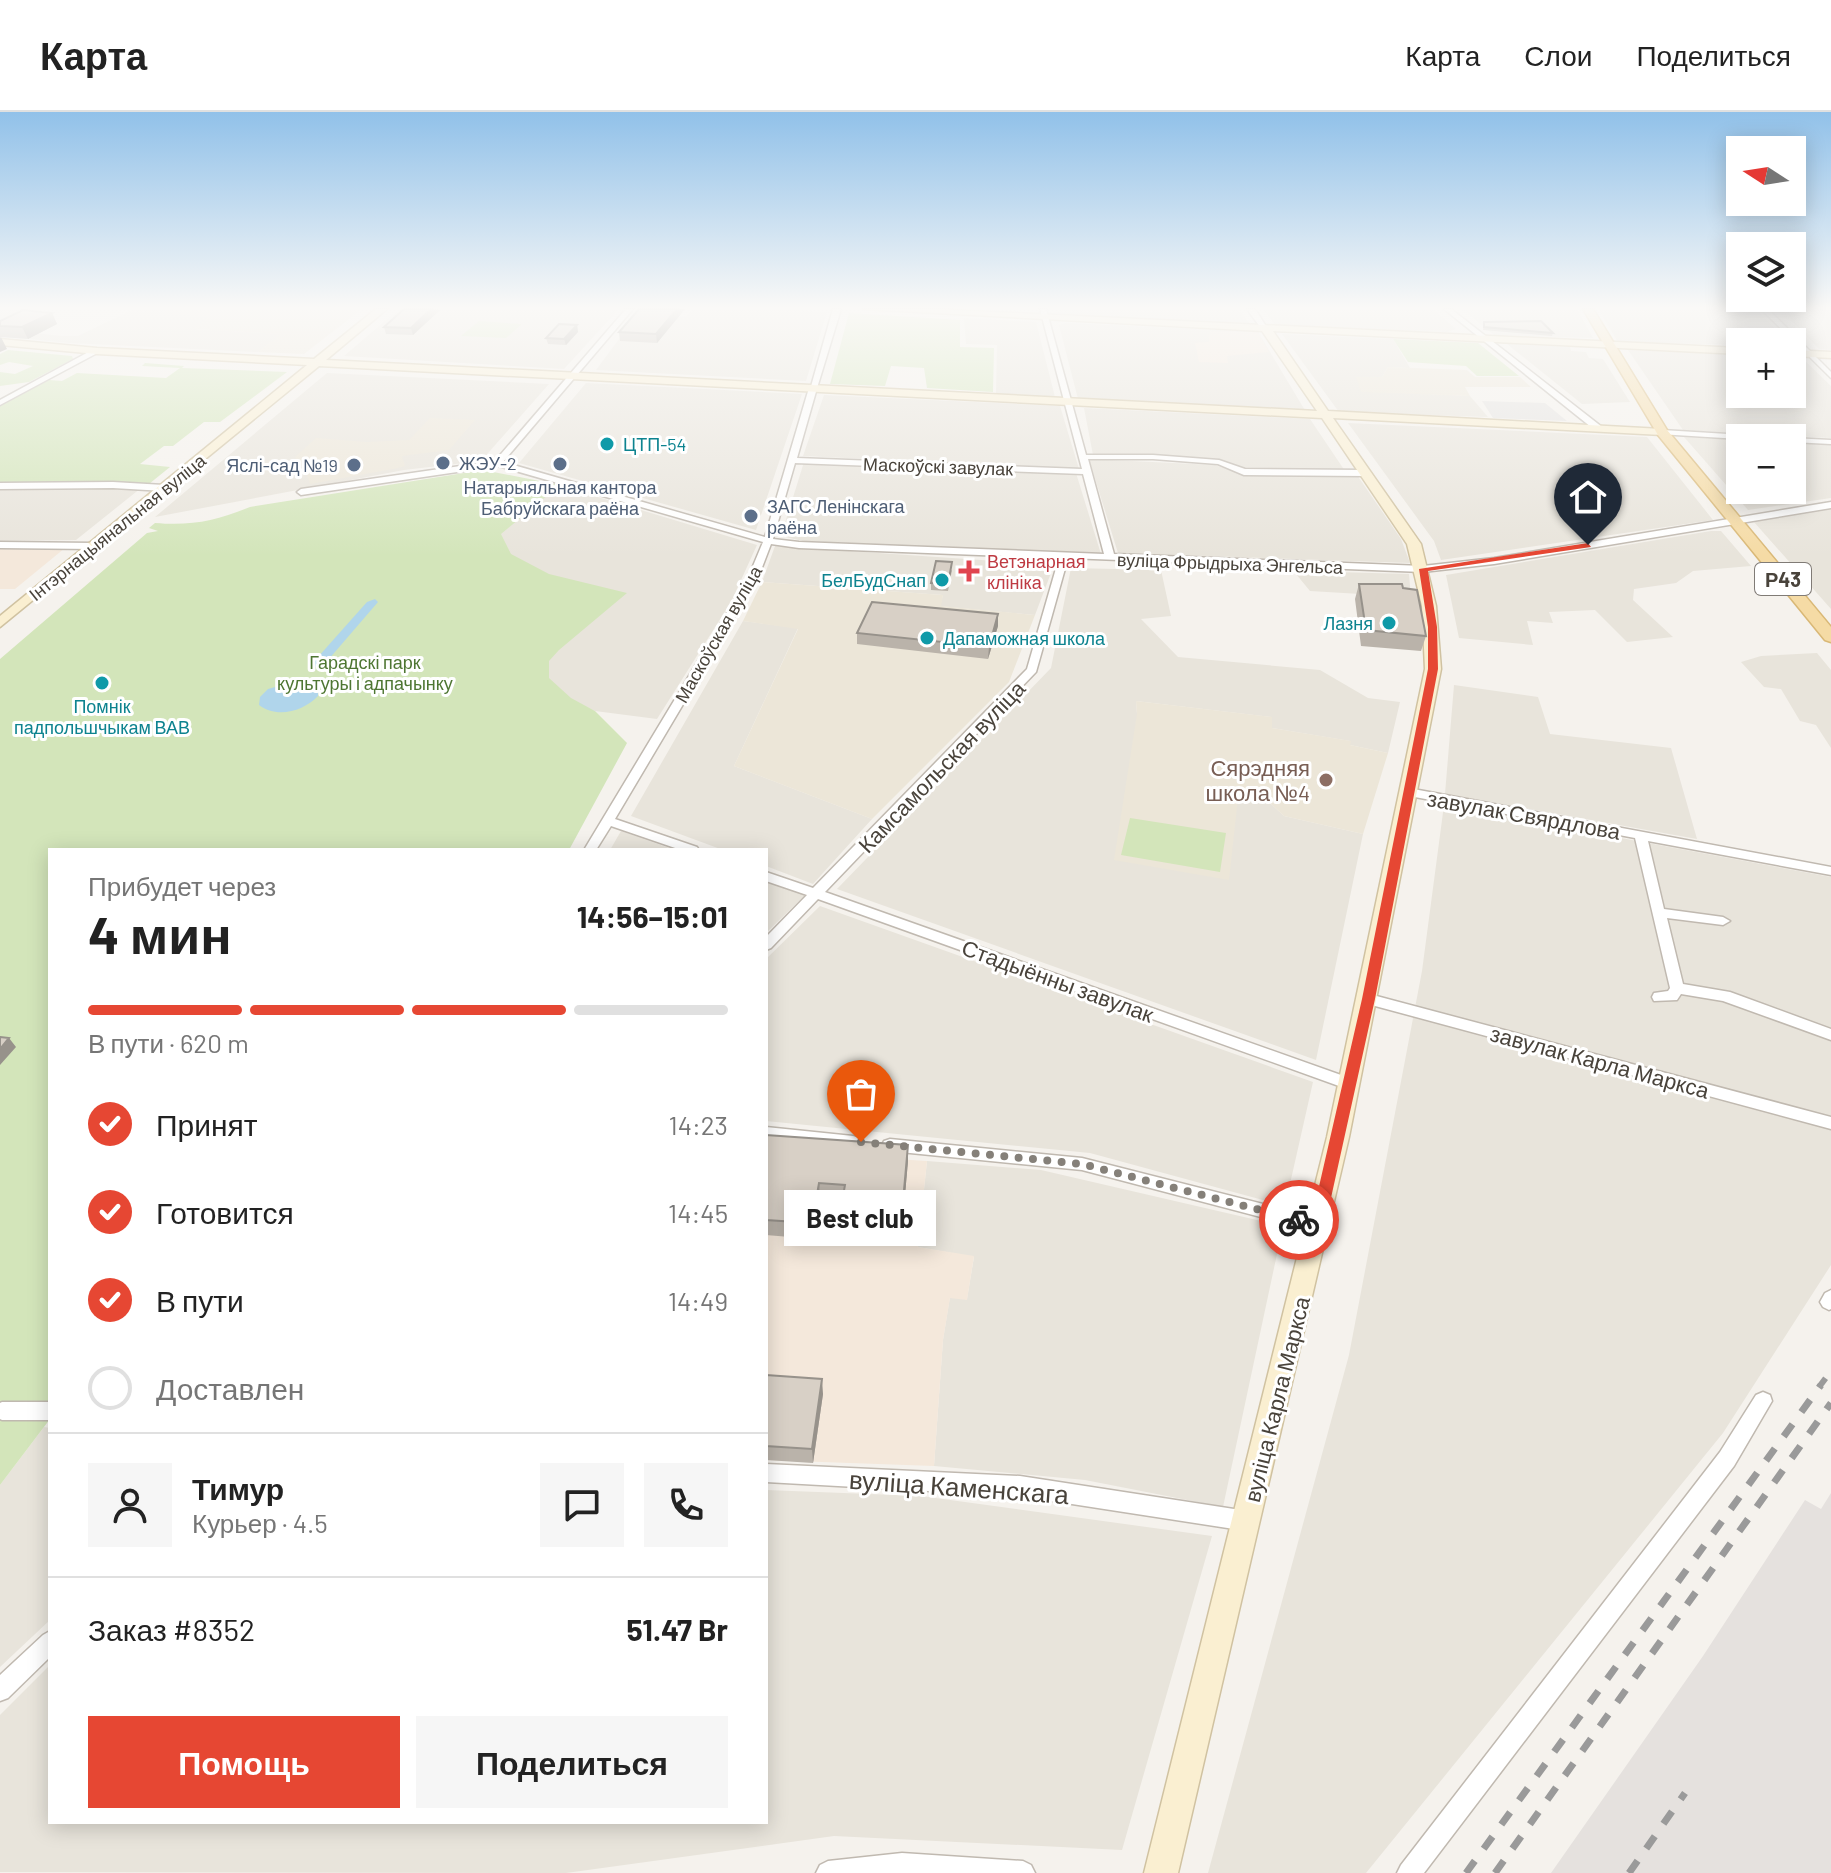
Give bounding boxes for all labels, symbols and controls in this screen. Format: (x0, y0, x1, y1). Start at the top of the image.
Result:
text: Карта (40, 32, 147, 78)
text: Карта (1405, 38, 1480, 72)
text: Слои (1524, 38, 1592, 72)
text: Поделиться (1636, 38, 1791, 72)
north arrow (1726, 136, 1806, 216)
map controls (1726, 136, 1806, 504)
button: layers (1726, 232, 1806, 312)
button: + (1726, 328, 1806, 408)
button: − (1726, 424, 1806, 504)
place label: ЦТП-54 (623, 433, 687, 455)
marker: ЦТП-54 (598, 435, 616, 453)
street label: Інтэрнацыянальная вуліца (24, 448, 211, 605)
place label: ЖЭУ-2 (459, 452, 517, 474)
street label: Маскоўскі завулак (863, 452, 1014, 480)
place label: Яслі-сад №19 (226, 454, 338, 476)
marker: ЖЭУ-2 (434, 454, 452, 472)
marker: Натарыяльная кантора Бабруйскага раёна (551, 455, 569, 473)
marker: Яслі-сад №19 (345, 456, 363, 474)
pin (1554, 463, 1622, 545)
icon: home (1566, 475, 1610, 519)
place label: Натарыяльная кантора Бабруйскага раёна (464, 476, 657, 519)
place label: ЗАГС Ленінскага раёна (767, 495, 906, 538)
marker: ЗАГС Ленінскага раёна (742, 507, 760, 525)
street label: вуліца Фрыдрыха Энгельса (1117, 548, 1344, 578)
place label: Ветэнарная клініка (987, 550, 1086, 593)
marker: Ветэнарная клініка (958, 560, 980, 582)
street label: Маскоўская вуліца (670, 561, 767, 706)
road number: Р43 (1755, 563, 1811, 595)
place label: БелБудСнап (821, 569, 926, 591)
marker: БелБудСнап (933, 571, 951, 589)
place label: Лазня (1323, 612, 1373, 634)
marker: Лазня (1380, 614, 1398, 632)
place label: Дапаможная школа (943, 627, 1106, 649)
marker: Дапаможная школа (918, 629, 936, 647)
park label: Гарадскі парк культуры і адпачынку (277, 651, 453, 694)
marker: Помнік падпольшчыкам ВАВ (93, 674, 111, 692)
street label: Камсамольская вуліца (852, 674, 1031, 858)
place label: Помнік падпольшчыкам ВАВ (14, 695, 190, 738)
place label: Сярэдняя школа №4 (1206, 754, 1310, 805)
marker: Сярэдняя школа №4 (1317, 771, 1335, 789)
street label: завулак Свярдлова (1425, 784, 1623, 845)
text: Прибудет через (88, 870, 276, 901)
text: 14:56–15:01 (577, 898, 728, 934)
text: 4 мин (88, 902, 232, 964)
street label: Стадыённы завулак (958, 933, 1158, 1028)
street label: завулак Карла Маркса (1488, 1019, 1713, 1104)
text: В пути · 620 m (88, 1027, 249, 1058)
pin (827, 1060, 895, 1142)
icon: bag (839, 1072, 883, 1116)
icon: check (88, 1102, 132, 1146)
text: Принят (156, 1106, 258, 1142)
text: 14:23 (669, 1109, 728, 1140)
courier (1259, 1180, 1339, 1260)
icon: check (88, 1190, 132, 1234)
callout: Best club (785, 1190, 937, 1246)
text: Готовится (156, 1194, 294, 1230)
text: 14:45 (668, 1197, 728, 1228)
icon: bike (1277, 1198, 1321, 1242)
text: Best club (806, 1202, 914, 1233)
icon: check (88, 1278, 132, 1322)
text: В пути (156, 1282, 244, 1318)
text: 14:49 (668, 1285, 728, 1316)
street label: вуліца Карла Маркса (1238, 1293, 1315, 1505)
text: Доставлен (156, 1370, 304, 1406)
button: person (88, 1463, 172, 1547)
button: chat (540, 1463, 624, 1547)
button: phone (644, 1463, 728, 1547)
street label: вуліца Каменскага (848, 1463, 1070, 1509)
text: Тимур (192, 1470, 284, 1506)
text: Курьер · 4.5 (192, 1507, 328, 1538)
text: Заказ #8352 (88, 1611, 255, 1647)
text: 51.47 Br (626, 1611, 728, 1647)
button: Помощь (88, 1716, 400, 1808)
button: Поделиться (416, 1716, 728, 1808)

